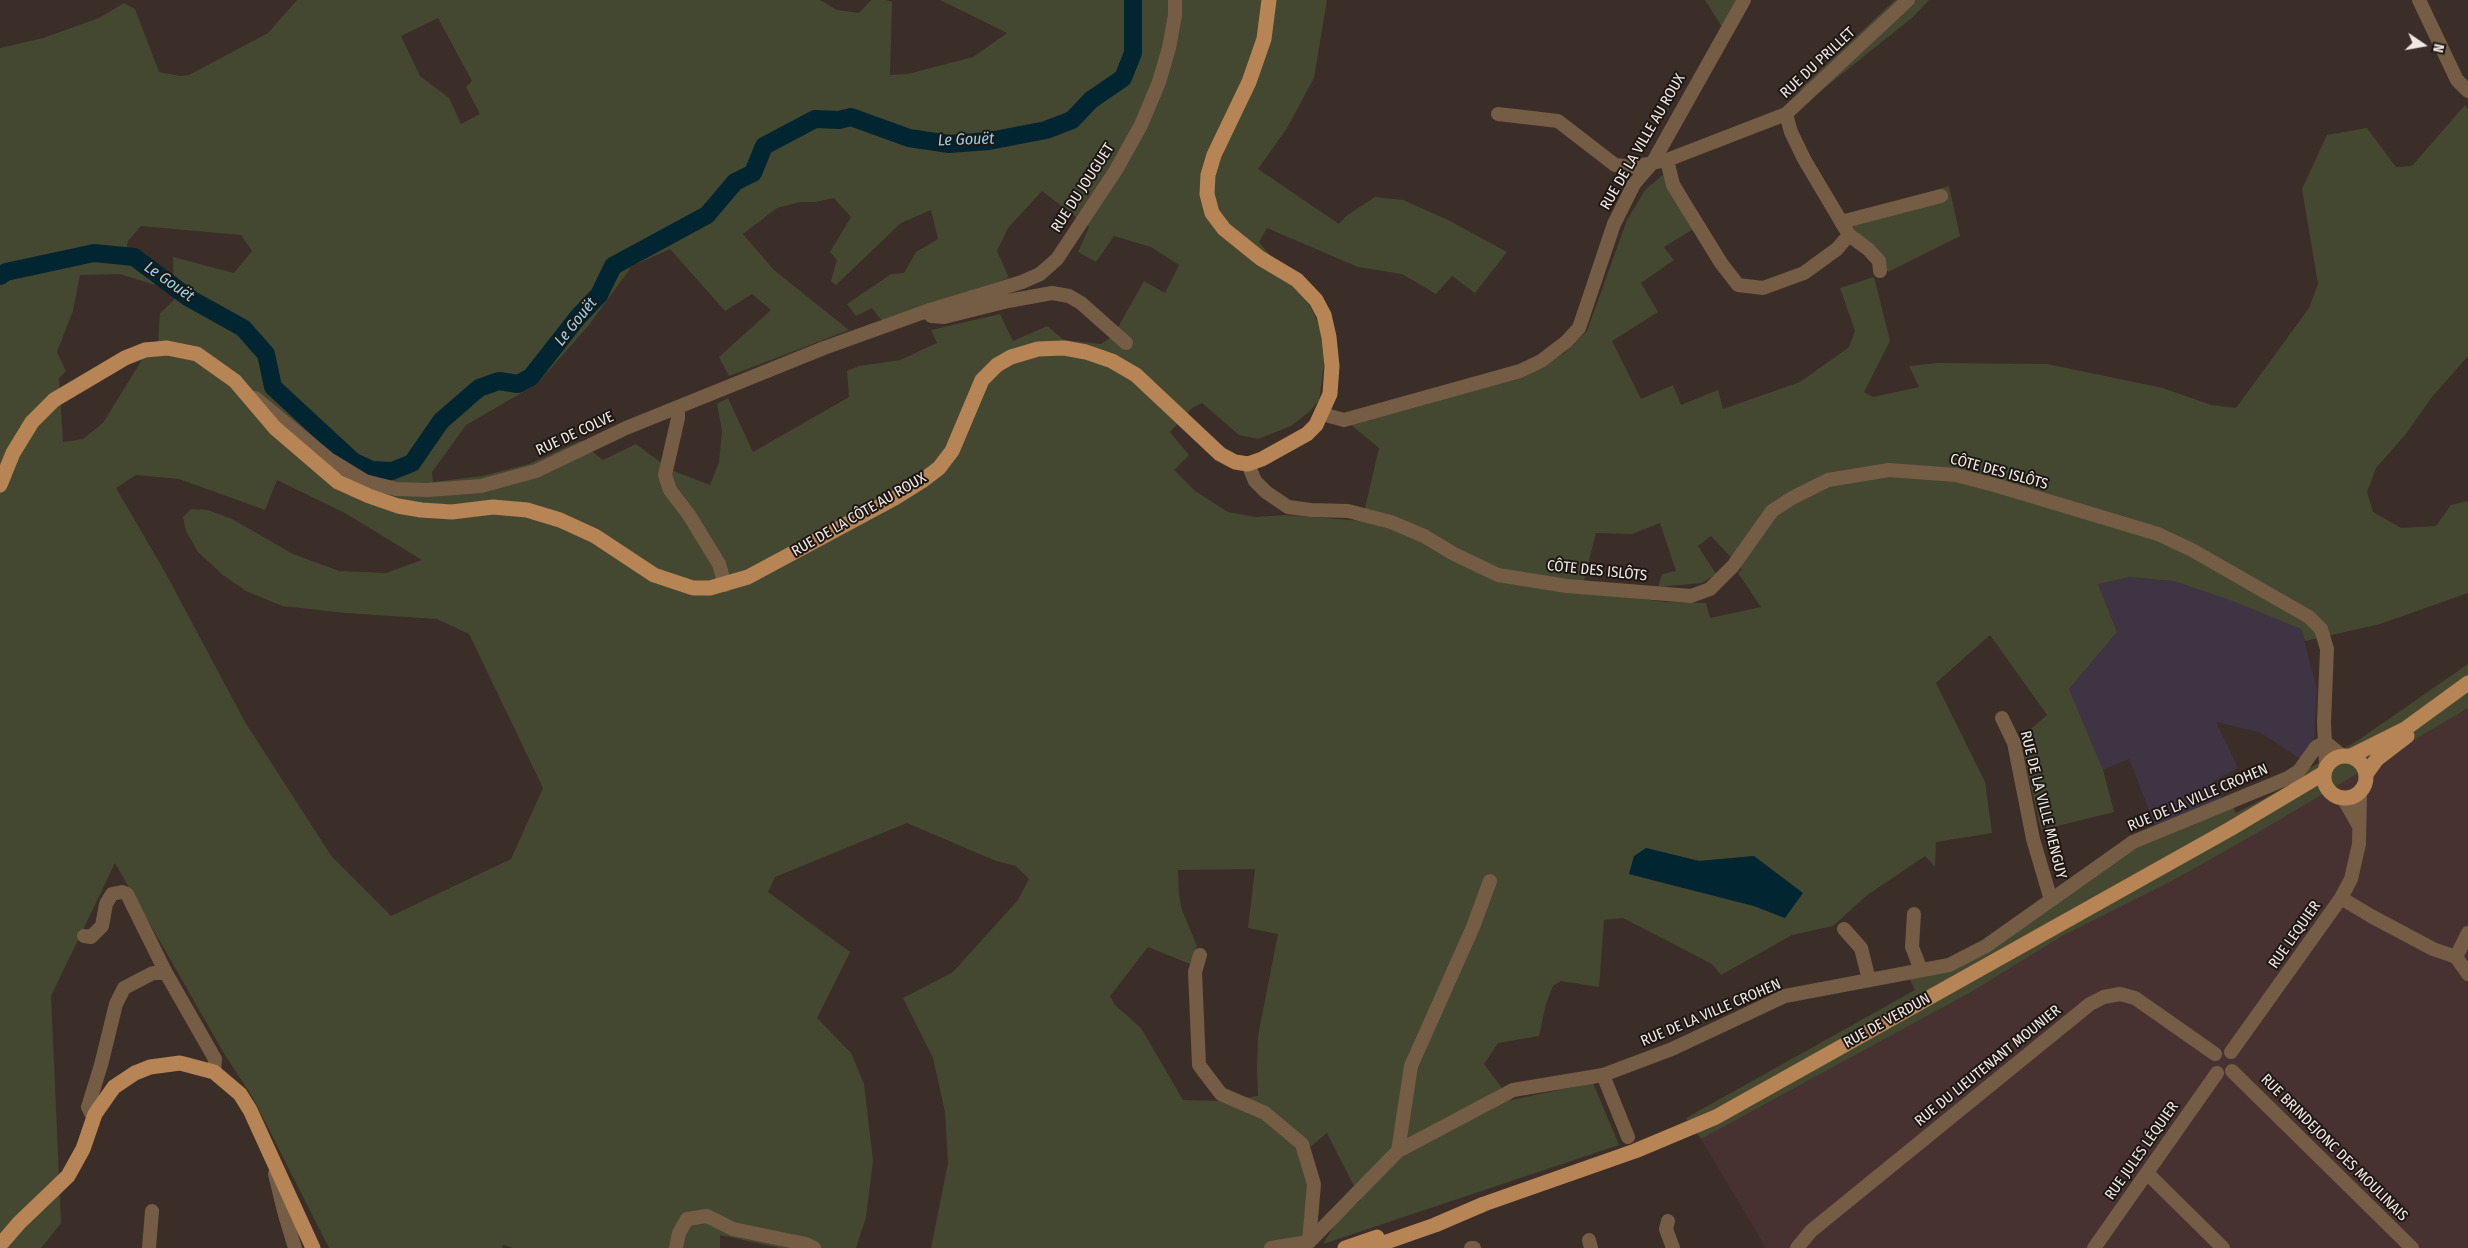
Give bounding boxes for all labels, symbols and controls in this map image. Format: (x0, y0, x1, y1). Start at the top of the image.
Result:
north arrow (2398, 20, 2448, 70)
street label: RUE DU PRILLET (1777, 24, 1859, 102)
text: N (2429, 42, 2447, 54)
street label: RUE DE LA VILLE AU ROUX (1597, 71, 1689, 213)
water label: Le Gouët (937, 129, 995, 151)
street label: RUE DU JOUGUET (1048, 140, 1118, 236)
water label: Le Gouët (140, 258, 198, 306)
water label: Le Gouët (551, 294, 601, 350)
street label: RUE DE COLVE (533, 408, 617, 460)
street label: CÔTE DES ISLÔTS (1948, 450, 2050, 494)
street label: RUE DE LA CÔTE AU ROUX (789, 469, 929, 561)
street label: CÔTE DES ISLÔTS (1546, 557, 1648, 585)
street label: RUE DE LA VILLE MENGUY (2016, 729, 2070, 881)
street label: RUE DE LA VILLE CROHEN (2125, 760, 2271, 836)
street label: RUE LEQUIER (2265, 898, 2325, 972)
street label: RUE DE LA VILLE CROHEN (1638, 975, 1784, 1051)
street label: RUE DE VERDUN (1841, 990, 1933, 1052)
street label: RUE DU LIEUTENANT MOUNIER (1911, 1002, 2065, 1130)
street label: RUE BRINDEJONC DES MOULINAIS (2257, 1071, 2411, 1225)
street label: RUE JULES LÉQUIER (2101, 1098, 2183, 1204)

